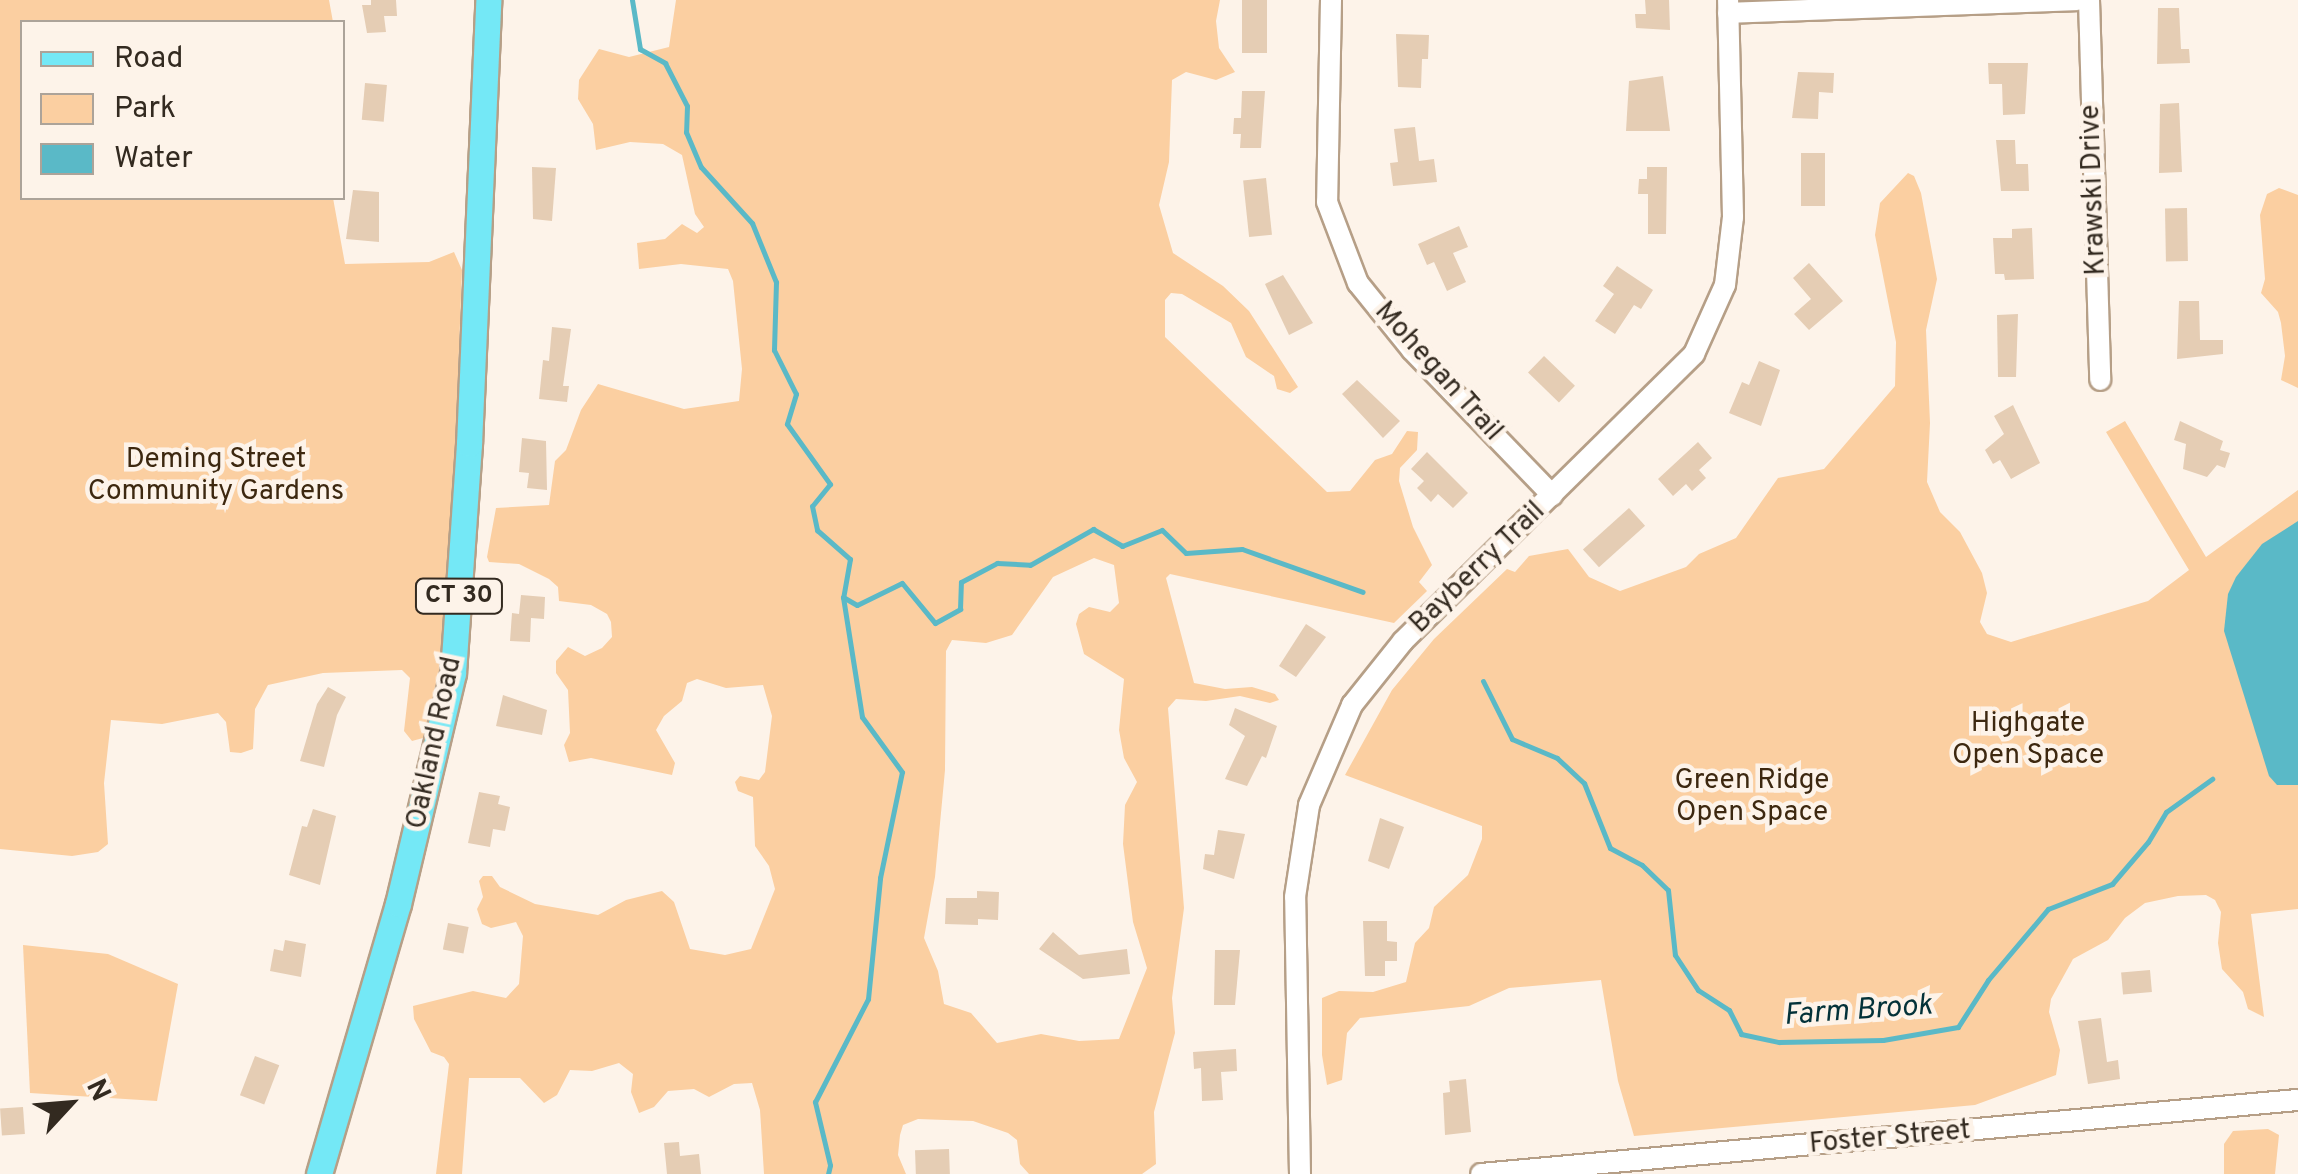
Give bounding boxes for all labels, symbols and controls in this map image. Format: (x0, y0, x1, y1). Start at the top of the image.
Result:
legend (20, 20, 345, 200)
text: Road (114, 41, 183, 78)
text: Park (114, 91, 176, 128)
street label: Krawski Drive (2074, 104, 2114, 276)
text: Water (114, 141, 193, 178)
street label: Mohegan Trail (1366, 295, 1510, 449)
park label: Deming Street Community Gardens (88, 443, 344, 509)
street label: Bayberry Trail (1403, 495, 1553, 641)
road number: CT 30 (414, 576, 504, 616)
street label: Oakland Road (400, 654, 470, 832)
park label: Highgate Open Space (1952, 707, 2104, 773)
park label: Green Ridge Open Space (1675, 764, 1829, 830)
water label: Farm Brook (1783, 989, 1933, 1035)
north arrow (20, 1054, 120, 1154)
text: N (76, 1074, 118, 1108)
street label: Foster Street (1808, 1114, 1972, 1162)

